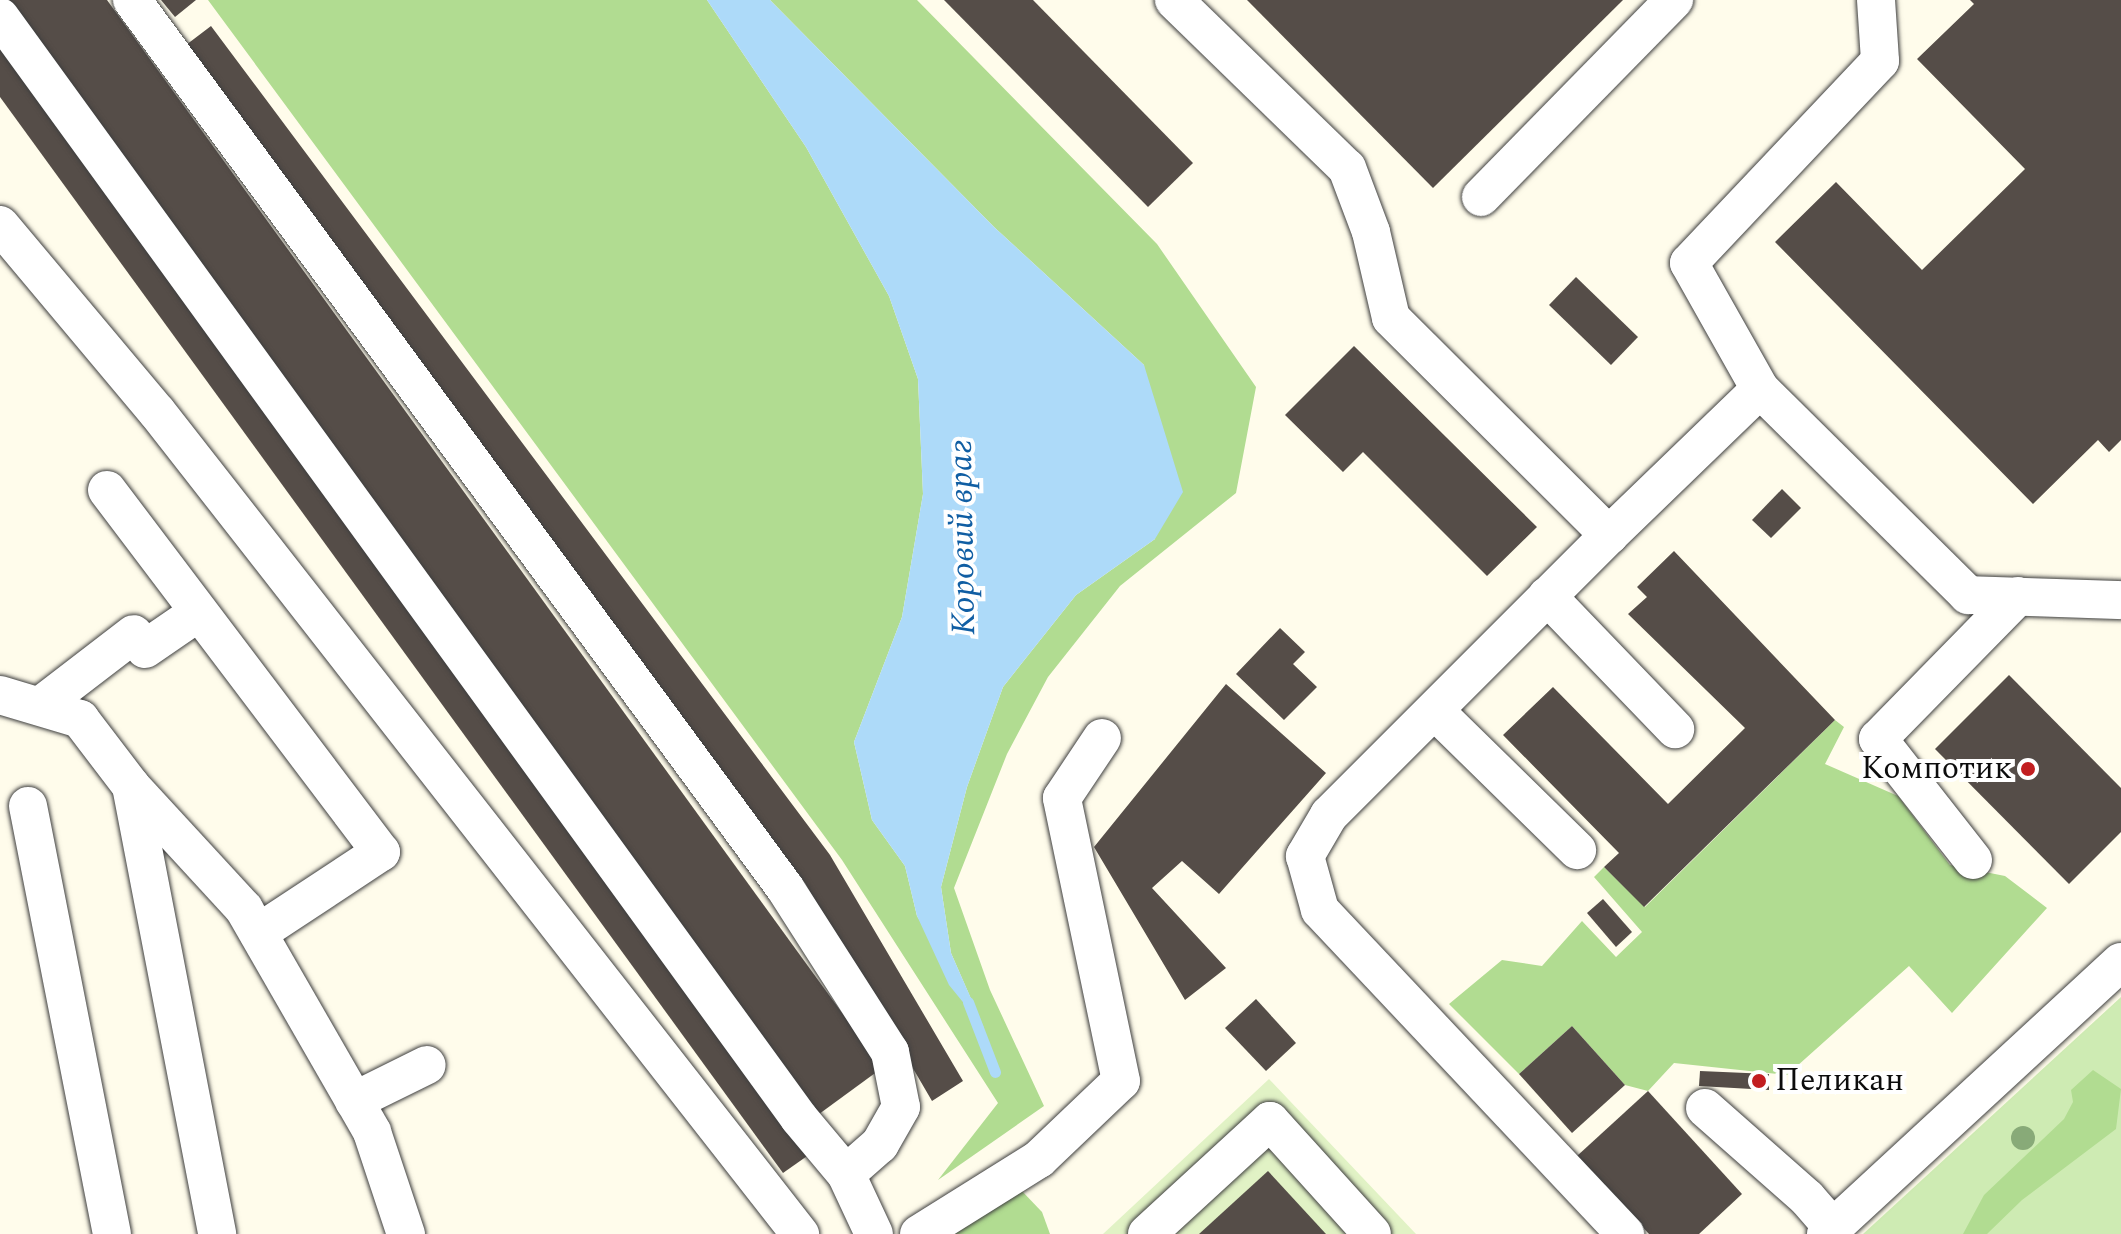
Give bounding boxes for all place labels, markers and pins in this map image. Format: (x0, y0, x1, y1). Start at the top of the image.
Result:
place label: Компотик (1861, 750, 2012, 788)
marker: Компотик (2019, 760, 2037, 778)
place label: Пеликан (1775, 1062, 1904, 1100)
marker: Пеликан (1750, 1072, 1768, 1090)

